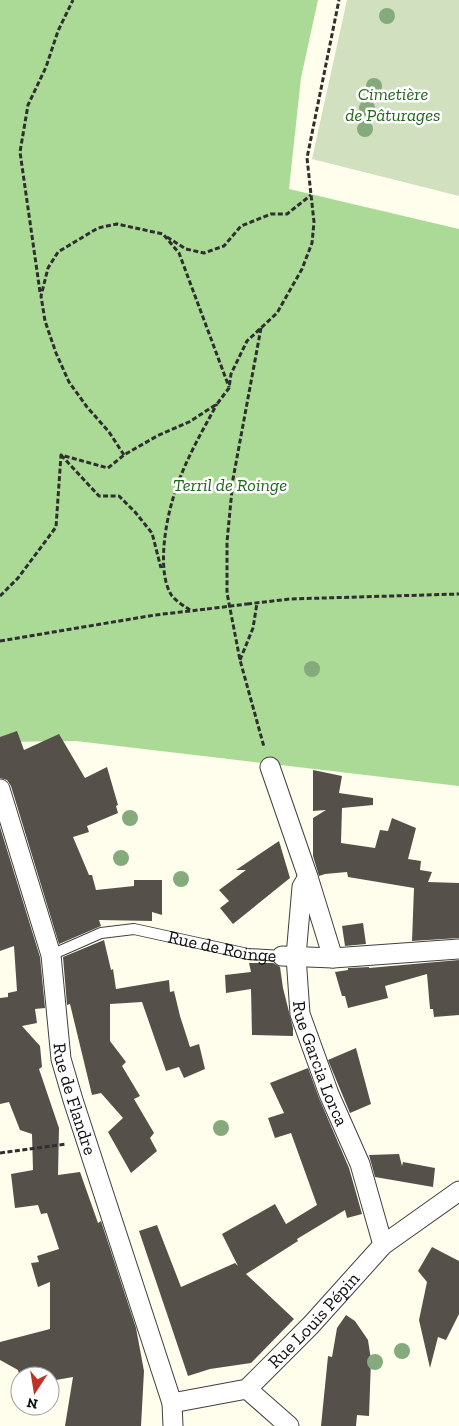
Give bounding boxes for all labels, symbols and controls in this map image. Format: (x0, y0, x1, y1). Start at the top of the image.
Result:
park label: Cimetière de Pâturages (345, 83, 441, 126)
park label: Terril de Roinge (173, 474, 287, 496)
street label: Rue de Roinge (166, 926, 277, 967)
street label: Rue Garcia Lorca (288, 1000, 353, 1130)
street label: Rue de Flandre (49, 1042, 101, 1158)
street label: Rue Louis Pépin (263, 1267, 364, 1373)
north arrow (10, 1366, 60, 1416)
text: N (25, 1394, 39, 1413)

